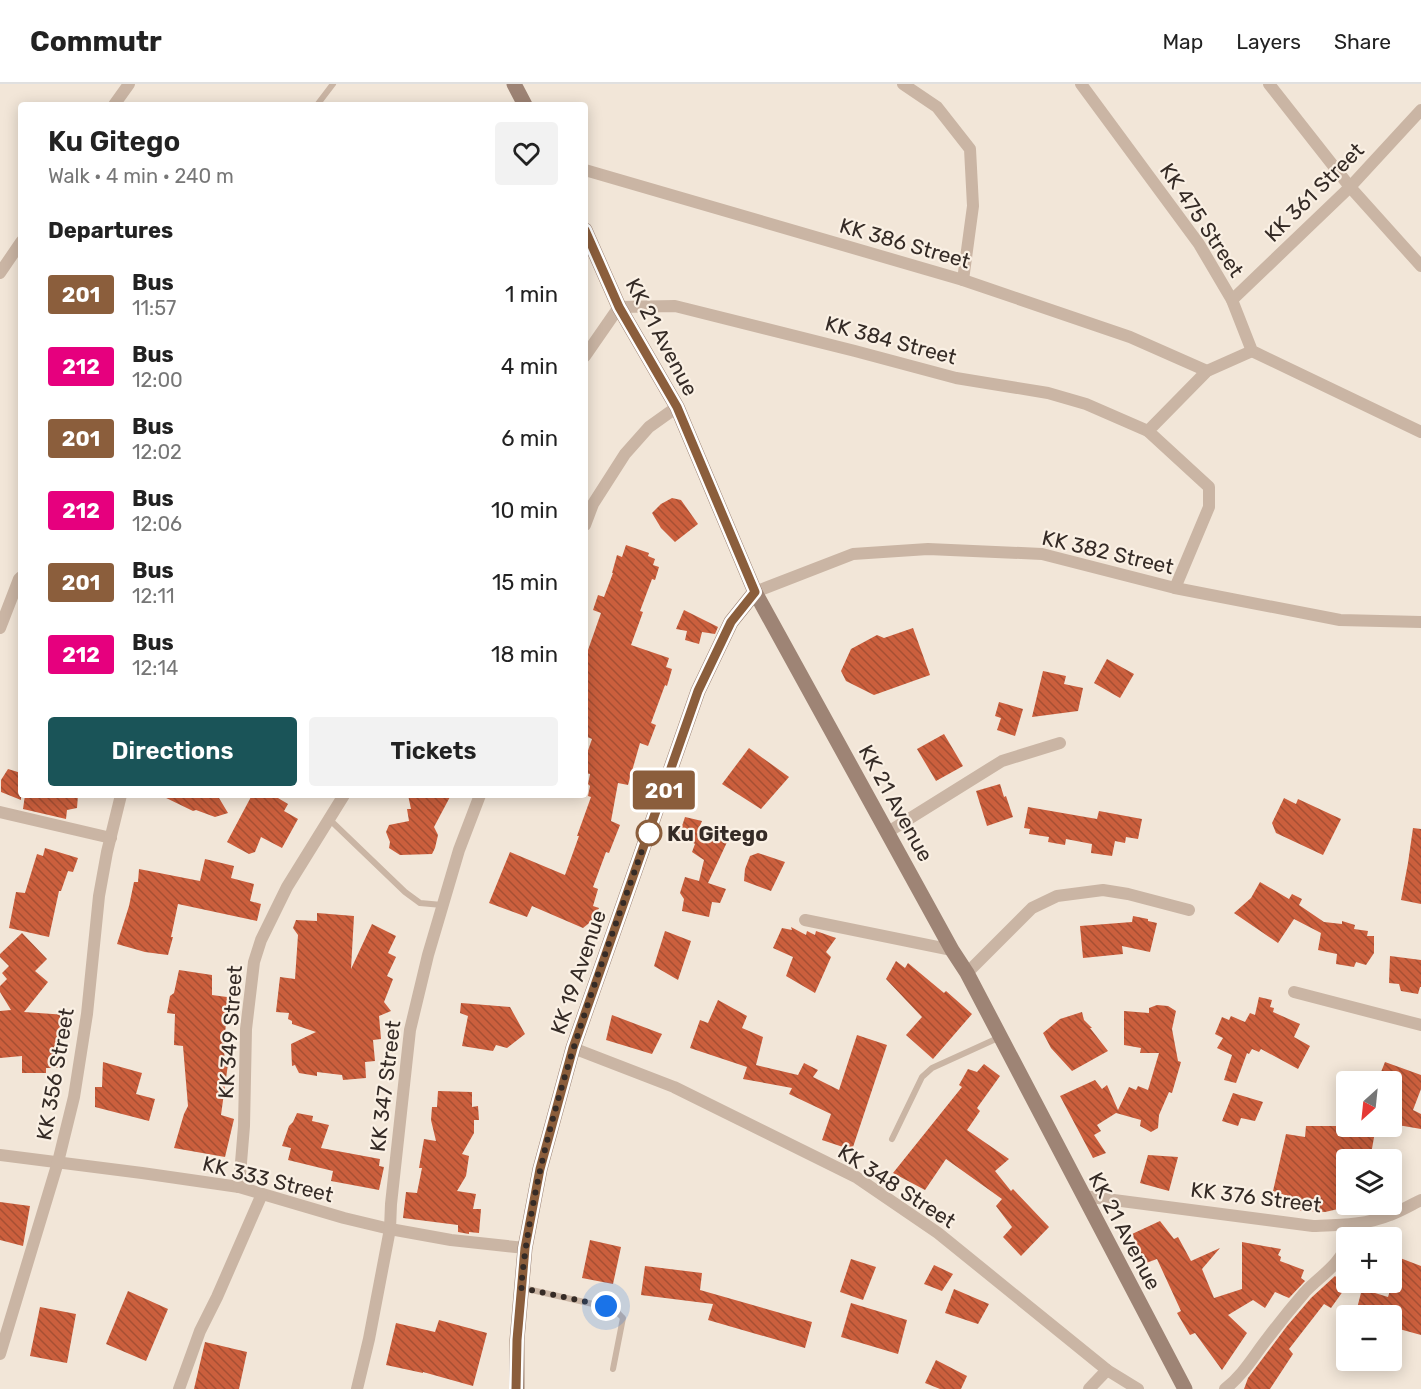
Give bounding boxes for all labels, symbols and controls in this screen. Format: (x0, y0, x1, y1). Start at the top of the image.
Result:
text: Commutr (30, 25, 162, 58)
text: Map (1162, 29, 1203, 54)
text: Layers (1236, 29, 1301, 54)
text: Share (1334, 29, 1391, 54)
button: heart (495, 122, 558, 185)
text: Ku Gitego (48, 125, 180, 158)
street label: KK 361 Street (1259, 137, 1369, 247)
street label: KK 475 Street (1155, 158, 1249, 282)
text: Walk · 4 min · 240 m (48, 164, 234, 188)
street label: KK 386 Street (837, 212, 973, 274)
text: Departures (48, 217, 173, 244)
text: Bus (132, 269, 174, 296)
street label: KK 21 Avenue (621, 274, 703, 400)
text: 1 min (505, 281, 558, 308)
text: 201 (62, 282, 100, 307)
text: 11:57 (132, 296, 176, 320)
street label: KK 384 Street (823, 310, 959, 370)
text: Bus (132, 341, 174, 368)
text: 4 min (501, 353, 558, 380)
text: 212 (62, 354, 100, 379)
text: 12:00 (132, 368, 183, 392)
text: Bus (132, 413, 174, 440)
text: 6 min (501, 425, 558, 452)
text: 201 (62, 426, 100, 451)
text: 12:02 (132, 440, 182, 464)
text: Bus (132, 485, 174, 512)
text: 10 min (491, 497, 558, 524)
text: 212 (62, 498, 100, 523)
text: 12:06 (132, 512, 182, 536)
street label: KK 382 Street (1040, 525, 1176, 579)
text: Bus (132, 557, 174, 584)
text: 15 min (492, 569, 558, 596)
text: 201 (62, 570, 100, 595)
text: 12:11 (132, 584, 175, 608)
text: Bus (132, 629, 174, 656)
text: 18 min (491, 641, 558, 668)
text: 212 (62, 642, 100, 667)
text: 12:14 (132, 656, 178, 680)
button: Directions (48, 717, 297, 786)
button: Tickets (309, 717, 558, 786)
street label: KK 21 Avenue (854, 740, 938, 866)
line badge: 201 (630, 770, 698, 810)
text: 201 (645, 778, 683, 803)
marker: Ku Gitego (636, 820, 662, 846)
place label: Ku Gitego (667, 821, 768, 846)
street label: KK 19 Avenue (545, 907, 611, 1037)
street label: KK 349 Street (213, 964, 247, 1100)
street label: KK 356 Street (31, 1006, 79, 1142)
street label: KK 347 Street (365, 1019, 405, 1153)
north arrow (1336, 1071, 1402, 1137)
map controls (1336, 1071, 1402, 1371)
street label: KK 348 Street (834, 1139, 960, 1233)
button: layers (1336, 1149, 1402, 1215)
street label: KK 333 Street (200, 1151, 336, 1207)
street label: KK 21 Avenue (1084, 1168, 1166, 1294)
street label: KK 376 Street (1189, 1177, 1323, 1217)
button: + (1336, 1227, 1402, 1293)
your location (591, 1291, 621, 1321)
button: − (1336, 1305, 1402, 1371)

